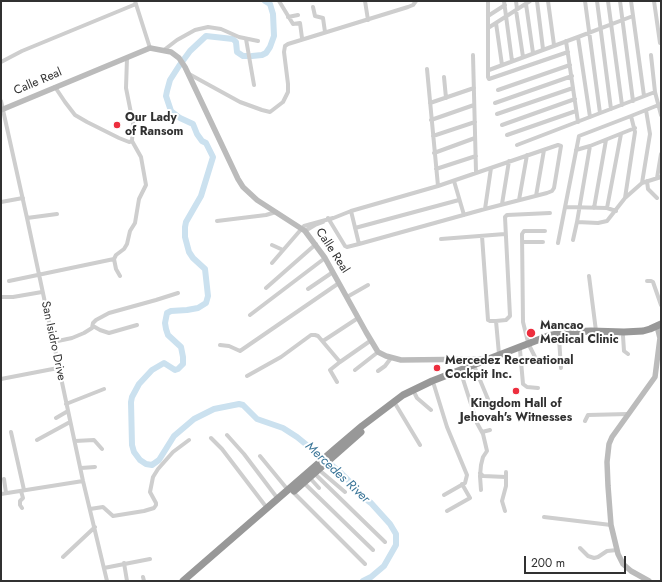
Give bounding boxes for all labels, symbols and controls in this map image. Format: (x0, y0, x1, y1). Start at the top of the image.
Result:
street label: Calle Real (12, 65, 64, 99)
place label: Our Lady of Ransom (125, 111, 183, 139)
marker: Our Lady of Ransom (112, 120, 122, 130)
street label: Calle Real (312, 226, 352, 276)
street label: San Isidro Drive (38, 300, 68, 382)
place label: Mancao Medical Clinic (540, 319, 619, 347)
marker: Mancao Medical Clinic (525, 327, 537, 339)
place label: Mercedez Recreational Cockpit Inc. (445, 354, 574, 382)
marker: Mercedez Recreational Cockpit Inc. (432, 363, 442, 373)
marker: Kingdom Hall of Jehovah's Witnesses (511, 386, 521, 396)
place label: Kingdom Hall of Jehovah's Witnesses (460, 397, 572, 425)
water label: Mercedes River (301, 439, 373, 507)
scale bar (526, 548, 628, 574)
text: 200 m (531, 554, 565, 572)

